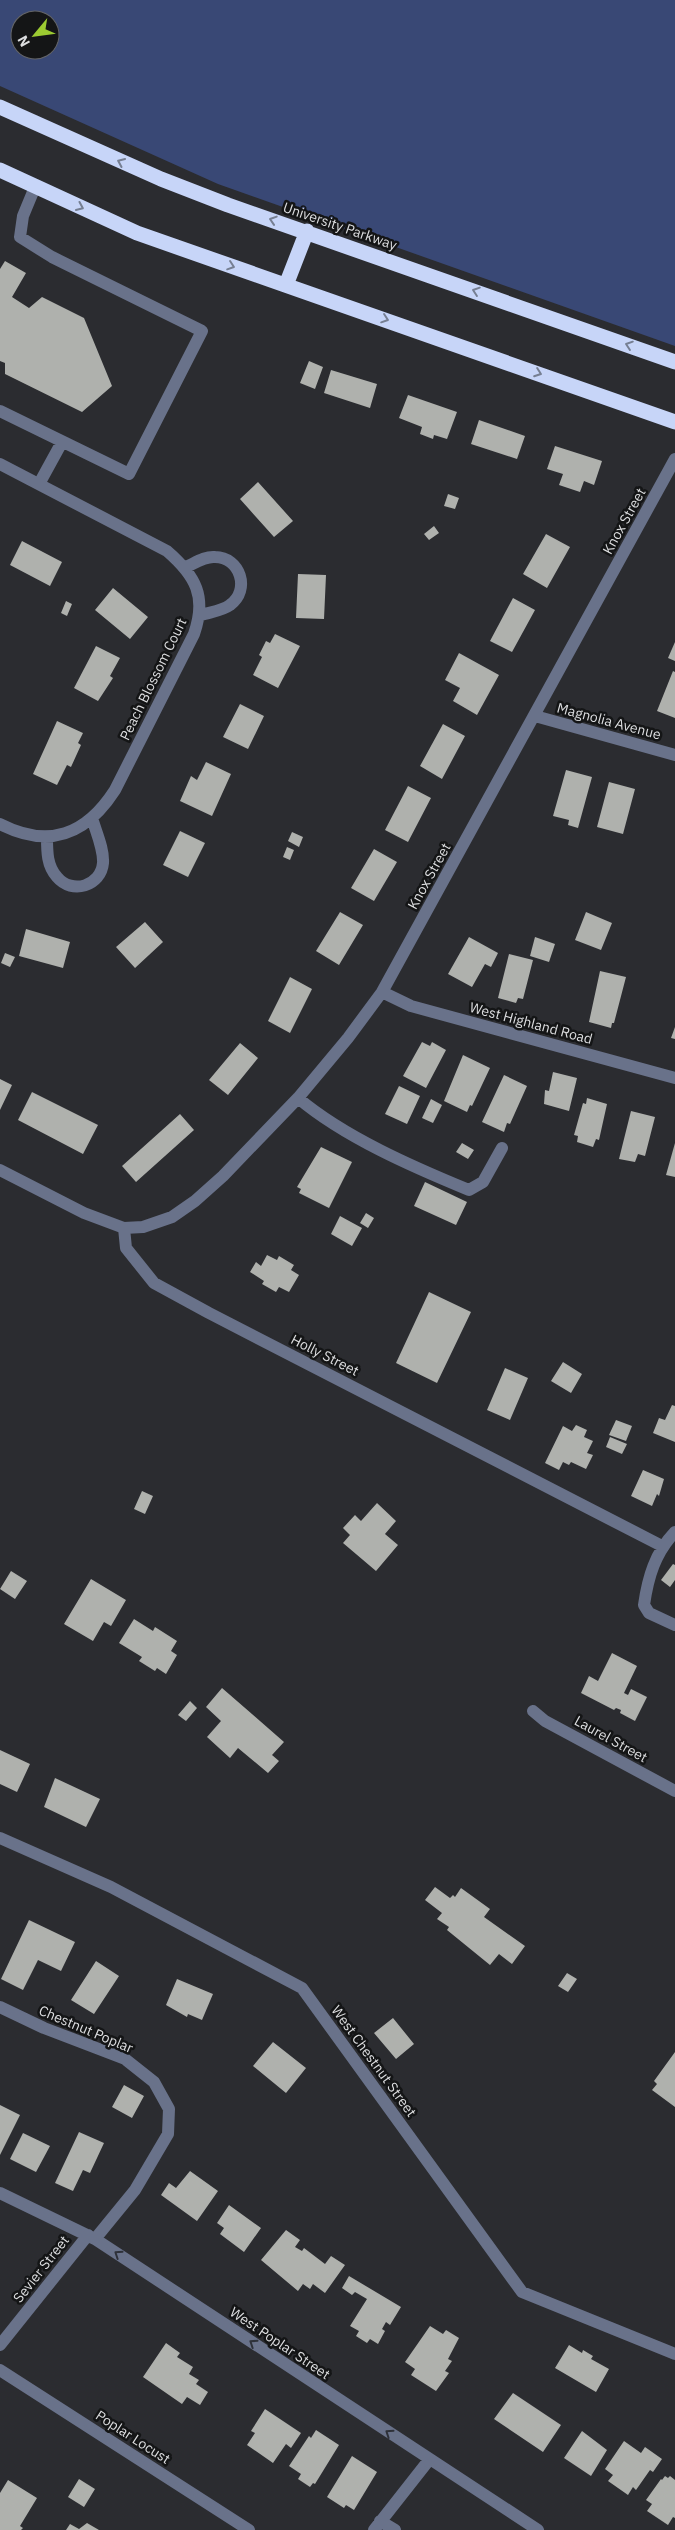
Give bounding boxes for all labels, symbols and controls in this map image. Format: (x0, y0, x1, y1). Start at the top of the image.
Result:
north arrow (10, 10, 60, 60)
text: N (13, 33, 34, 50)
one-way arrow (117, 157, 126, 168)
street label: University Parkway (281, 198, 399, 254)
one-way arrow (75, 201, 84, 211)
one-way arrow (269, 215, 278, 225)
one-way arrow (226, 260, 235, 270)
one-way arrow (472, 287, 481, 297)
one-way arrow (380, 313, 388, 323)
one-way arrow (625, 341, 634, 351)
one-way arrow (533, 367, 542, 377)
street label: Knox Street (598, 485, 650, 557)
street label: Peach Blossom Court (116, 615, 190, 743)
street label: Magnolia Avenue (555, 698, 663, 744)
street label: Knox Street (403, 840, 455, 912)
street label: West Highland Road (468, 998, 594, 1048)
street label: Holly Street (288, 1330, 362, 1380)
street label: Laurel Street (571, 1712, 651, 1766)
street label: Chestnut Poplar (36, 2001, 136, 2057)
street label: West Chestnut Street (328, 2002, 421, 2120)
street label: Sevier Street (9, 2232, 73, 2306)
one-way arrow (114, 2250, 123, 2260)
street label: West Poplar Street (226, 2303, 334, 2383)
one-way arrow (250, 2340, 259, 2350)
street label: Poplar Locust (92, 2406, 174, 2468)
one-way arrow (385, 2430, 394, 2439)

